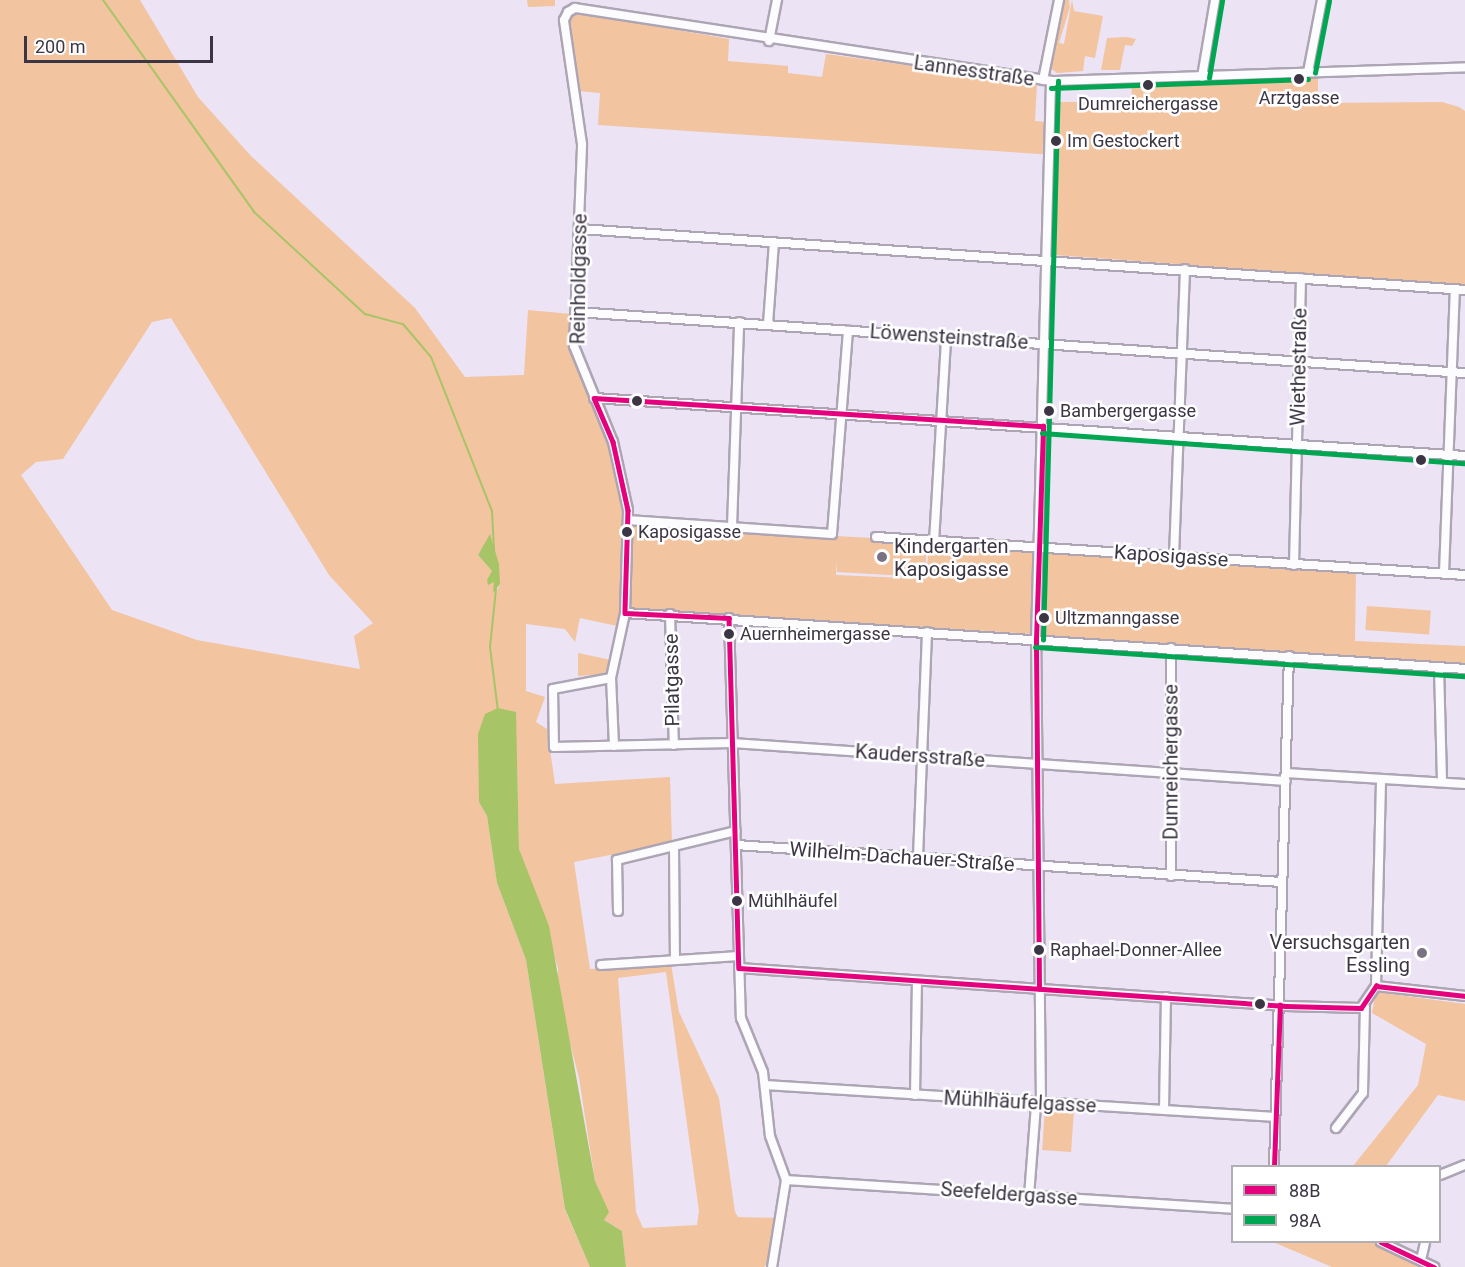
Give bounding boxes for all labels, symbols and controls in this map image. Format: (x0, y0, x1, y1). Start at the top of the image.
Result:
scale bar (27, 24, 216, 62)
text: 200 m (35, 36, 86, 57)
street label: Lannesstraße (912, 51, 1036, 91)
marker: Arztgasse (1293, 73, 1305, 85)
marker: Dumreichergasse (1142, 79, 1154, 91)
place label: Arztgasse (1259, 87, 1339, 109)
place label: Dumreichergasse (1078, 93, 1218, 115)
place label: Im Gestockert (1067, 130, 1180, 152)
marker: Im Gestockert (1050, 135, 1062, 147)
street label: Reinholdgasse (566, 213, 592, 345)
street label: Wiethestraße (1286, 308, 1312, 426)
street label: Löwensteinstraße (869, 319, 1029, 355)
unlabelled marker (631, 395, 643, 407)
place label: Bambergergasse (1060, 400, 1196, 422)
marker: Bambergergasse (1043, 405, 1055, 417)
unlabelled marker (1415, 454, 1427, 466)
place label: Kaposigasse (638, 521, 741, 543)
marker: Kaposigasse (621, 526, 633, 538)
place label: Kindergarten Kaposigasse (894, 534, 1009, 581)
street label: Kaposigasse (1113, 540, 1229, 572)
marker: Kindergarten Kaposigasse (875, 550, 889, 564)
place label: Ultzmanngasse (1055, 607, 1179, 629)
marker: Ultzmanngasse (1038, 612, 1050, 624)
place label: Auernheimergasse (740, 623, 890, 645)
marker: Auernheimergasse (723, 628, 735, 640)
street label: Pilatgasse (659, 633, 685, 727)
street label: Dumreichergasse (1159, 684, 1183, 840)
street label: Kaudersstraße (854, 739, 986, 773)
street label: Wilhelm-Dachauer-Straße (789, 837, 1015, 877)
place label: Mühlhäufel (748, 890, 838, 912)
marker: Mühlhäufel (731, 895, 743, 907)
place label: Versuchsgarten Essling (1270, 930, 1410, 977)
place label: Raphael-Donner-Allee (1050, 939, 1222, 961)
marker: Raphael-Donner-Allee (1033, 944, 1045, 956)
marker: Versuchsgarten Essling (1415, 946, 1429, 960)
unlabelled marker (1254, 998, 1266, 1010)
street label: Mühlhäufelgasse (943, 1086, 1097, 1118)
legend (1231, 1165, 1441, 1243)
street label: Seefeldergasse (940, 1177, 1078, 1211)
text: 88B (1289, 1180, 1320, 1201)
text: 98A (1289, 1210, 1321, 1231)

